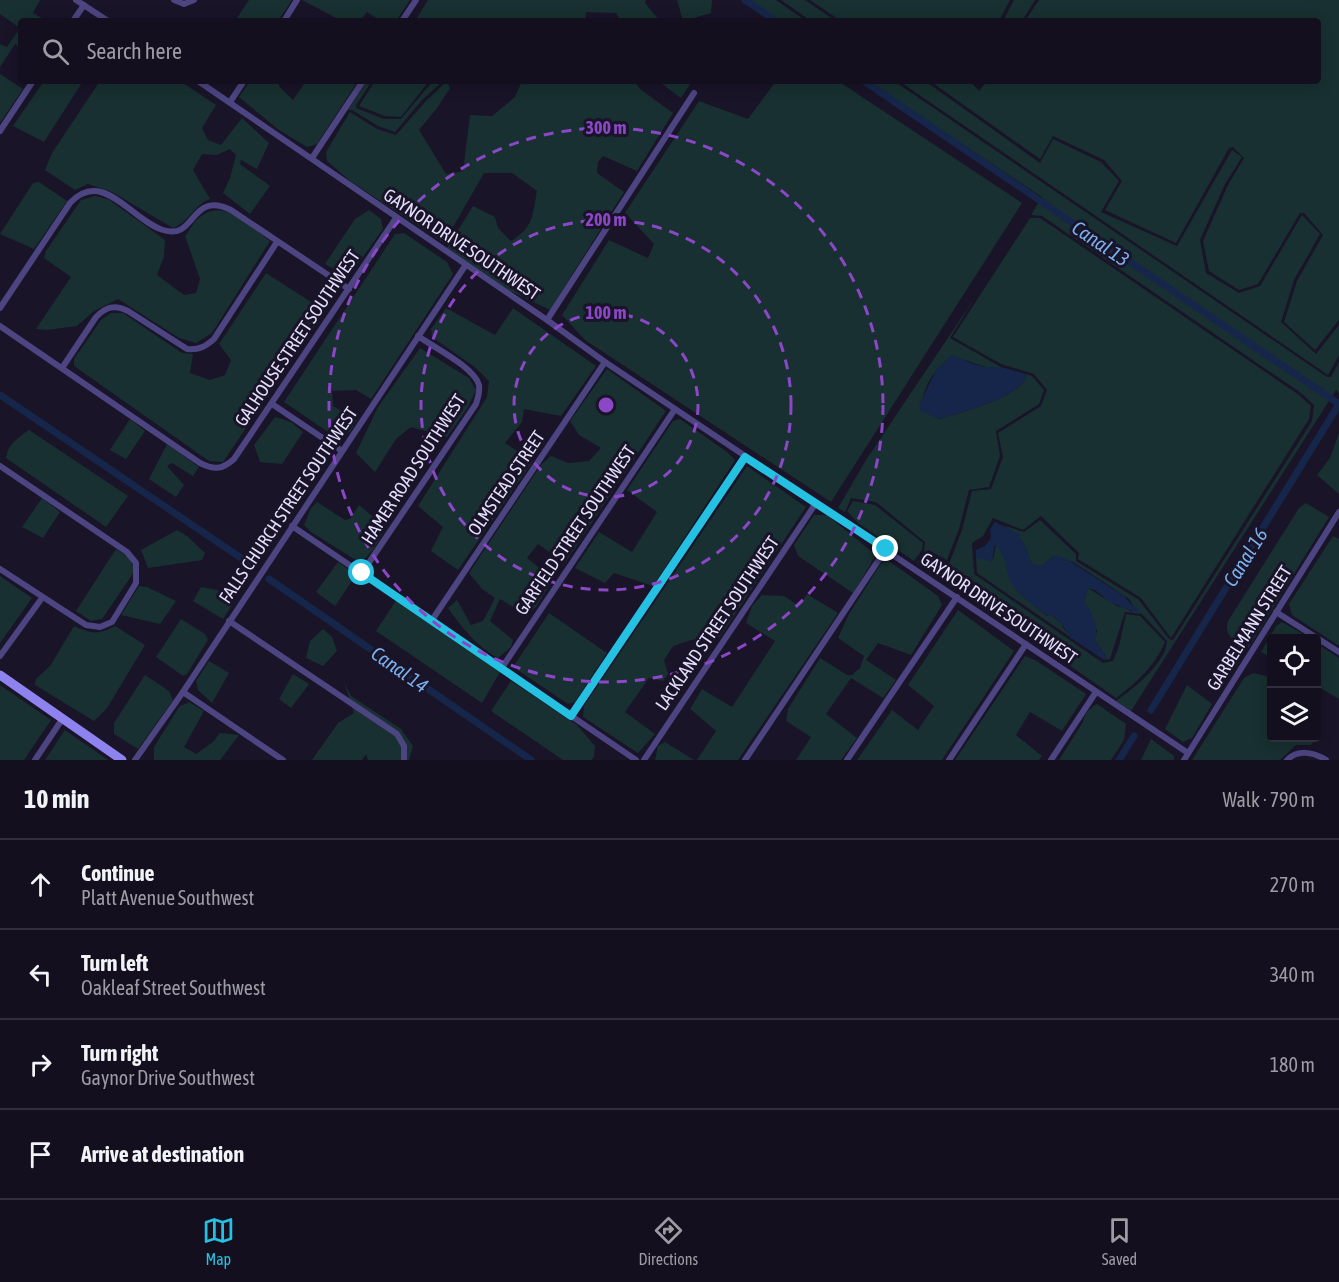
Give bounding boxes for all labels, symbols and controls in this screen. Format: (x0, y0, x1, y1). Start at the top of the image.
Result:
search box (18, 18, 1321, 84)
icon: search (39, 35, 72, 68)
text: Search here (87, 38, 182, 64)
text: 300 m (586, 117, 626, 138)
street label: GAYNOR DRIVE SOUTHWEST (380, 184, 544, 304)
text: 200 m (586, 209, 626, 230)
water label: Canal 13 (1068, 216, 1134, 270)
street label: GALHOUSE STREET SOUTHWEST (230, 246, 364, 430)
text: 100 m (586, 302, 626, 323)
street label: HAMER ROAD SOUTHWEST (357, 390, 469, 548)
centre of rings (596, 395, 616, 415)
street label: FALLS CHURCH STREET SOUTHWEST (214, 403, 362, 607)
street label: OLMSTEAD STREET (463, 427, 549, 539)
street label: GARFIELD STREET SOUTHWEST (510, 441, 640, 619)
water label: Canal 16 (1218, 524, 1272, 590)
street label: LACKLAND STREET SOUTHWEST (651, 532, 783, 714)
route end (872, 535, 898, 561)
street label: GAYNOR DRIVE SOUTHWEST (917, 548, 1081, 668)
route start (348, 559, 374, 585)
street label: GARBELMANN STREET (1202, 562, 1296, 694)
map controls (1267, 634, 1321, 742)
button: locate (1267, 634, 1321, 688)
water label: Canal 14 (367, 641, 433, 697)
button: layers (1267, 688, 1321, 742)
text: 10 min (24, 784, 89, 814)
text: Walk · 790 m (1223, 788, 1315, 811)
text: Continue (81, 860, 155, 886)
icon: ahead (24, 868, 57, 901)
text: 270 m (1270, 873, 1315, 896)
text: Platt Avenue Southwest (81, 886, 254, 909)
text: Turn left (81, 950, 148, 976)
icon: left (24, 958, 57, 991)
text: 340 m (1270, 963, 1315, 986)
text: Oakleaf Street Southwest (81, 976, 266, 999)
text: Turn right (81, 1040, 158, 1066)
icon: right (24, 1048, 57, 1081)
text: 180 m (1270, 1053, 1315, 1076)
text: Gaynor Drive Southwest (81, 1066, 255, 1089)
icon: arrive (24, 1138, 57, 1171)
text: Arrive at destination (81, 1141, 244, 1167)
tab: Map (202, 1214, 235, 1268)
tab: Directions (638, 1214, 698, 1268)
tab: Saved (1102, 1214, 1137, 1268)

